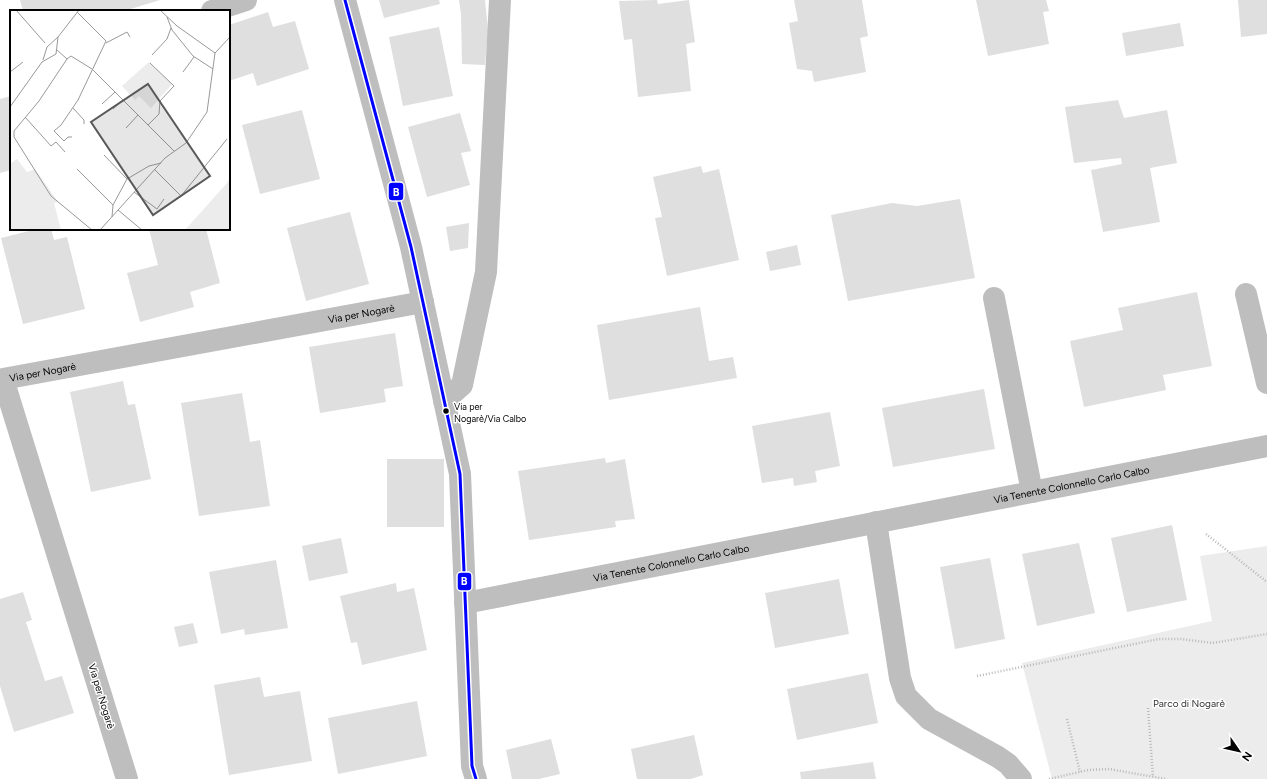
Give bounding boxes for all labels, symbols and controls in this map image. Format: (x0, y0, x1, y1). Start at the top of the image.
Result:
inset map (10, 10, 230, 230)
line badge: B (388, 182, 404, 201)
text: B (393, 186, 400, 199)
street label: Via per Nogarè (327, 301, 396, 326)
street label: Via per Nogarè (8, 360, 78, 385)
place label: Via per Nogarè/Via Calbo (454, 401, 526, 424)
marker: Via per Nogarè/Via Calbo (441, 406, 451, 416)
street label: Via Tenente Colonnello Carlo Calbo (993, 463, 1151, 506)
street label: Via Tenente Colonnello Carlo Calbo (592, 542, 750, 585)
line badge: B (457, 572, 472, 591)
text: B (461, 575, 468, 588)
street label: Via per Nogarè (85, 662, 118, 731)
park label: Parco di Nogarè (1153, 697, 1225, 710)
north arrow (1219, 731, 1259, 771)
text: N (1239, 749, 1255, 763)

